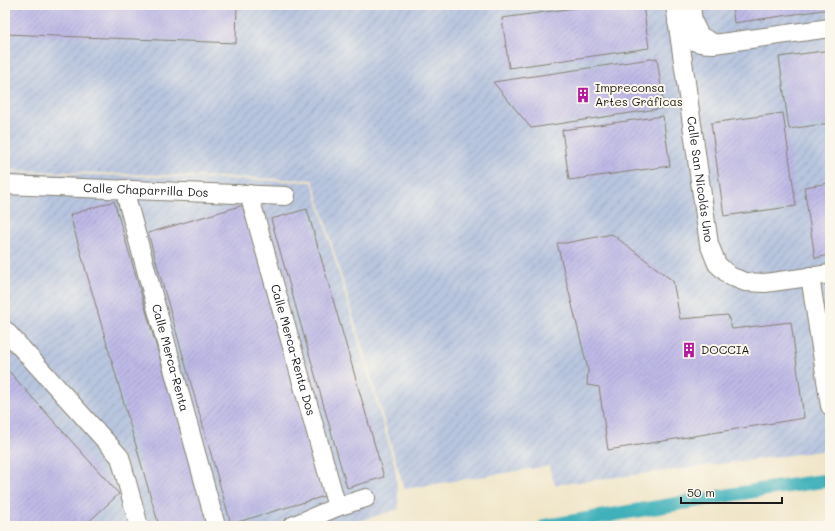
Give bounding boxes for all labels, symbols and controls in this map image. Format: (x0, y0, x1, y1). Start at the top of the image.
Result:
place label: Impreconsa Artes Gráficas (595, 79, 683, 109)
building icon: Impreconsa Artes Gráficas (574, 86, 592, 104)
street label: Calle San Nicolás Uno (684, 115, 718, 243)
street label: Calle Chaparrilla Dos (83, 179, 209, 200)
street label: Calle Merca-Renta Dos (268, 282, 320, 417)
street label: Calle Merca-Renta (149, 302, 193, 413)
building icon: DOCCIA (680, 341, 698, 359)
place label: DOCCIA (701, 341, 749, 357)
scale bar (681, 479, 782, 505)
text: 50 m (687, 484, 715, 500)

